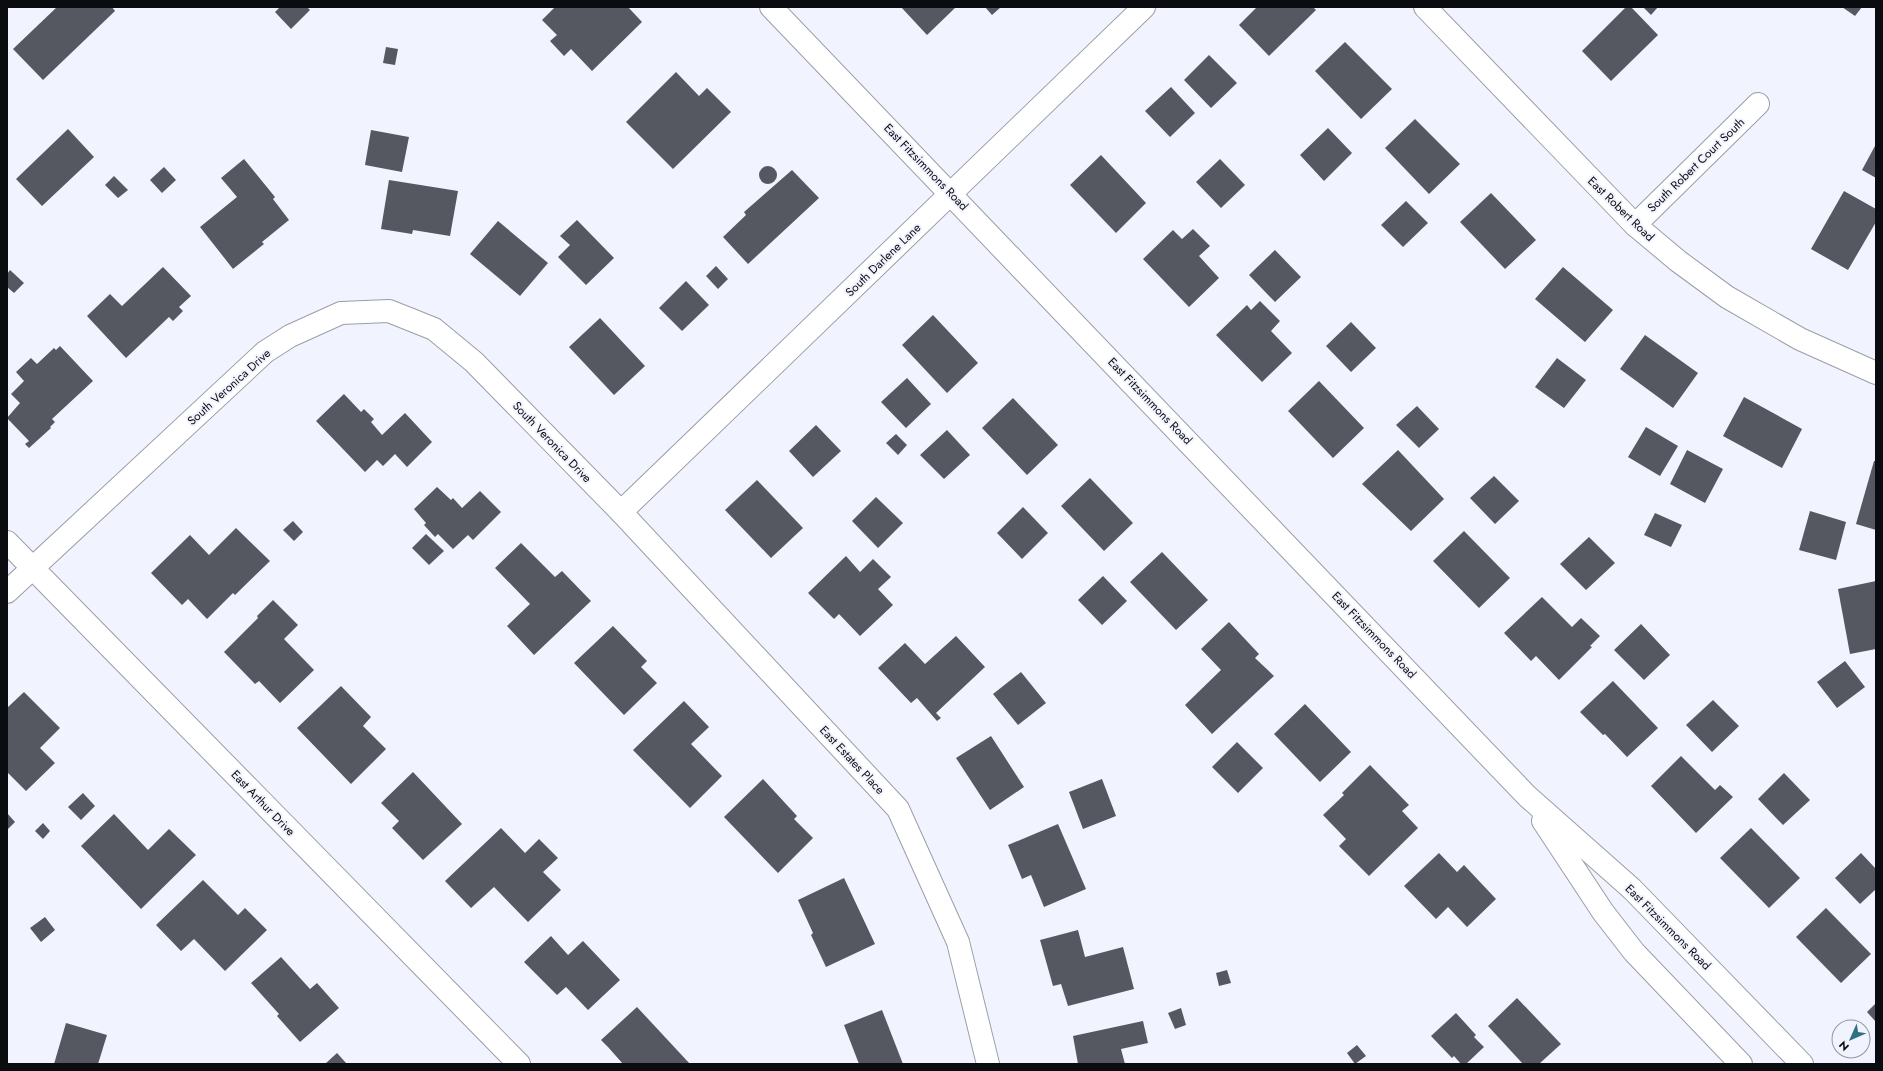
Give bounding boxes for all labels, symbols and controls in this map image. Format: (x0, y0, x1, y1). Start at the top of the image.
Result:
street label: South Robert Court South (1643, 114, 1749, 216)
street label: East Fitzsimmons Road (880, 119, 972, 215)
street label: East Robert Road (1584, 172, 1658, 246)
street label: South Darlene Lane (841, 219, 925, 301)
street label: South Veronica Drive (183, 344, 275, 430)
street label: East Fitzsimmons Road (1104, 353, 1196, 449)
street label: South Veronica Drive (508, 397, 596, 487)
street label: East Fitzsimmons Road (1328, 587, 1420, 683)
street label: East Estates Place (815, 722, 889, 798)
street label: East Arthur Drive (227, 766, 299, 840)
street label: East Fitzsimmons Road (1621, 880, 1715, 974)
north arrow (1831, 1019, 1871, 1059)
text: N (1835, 1037, 1853, 1055)

